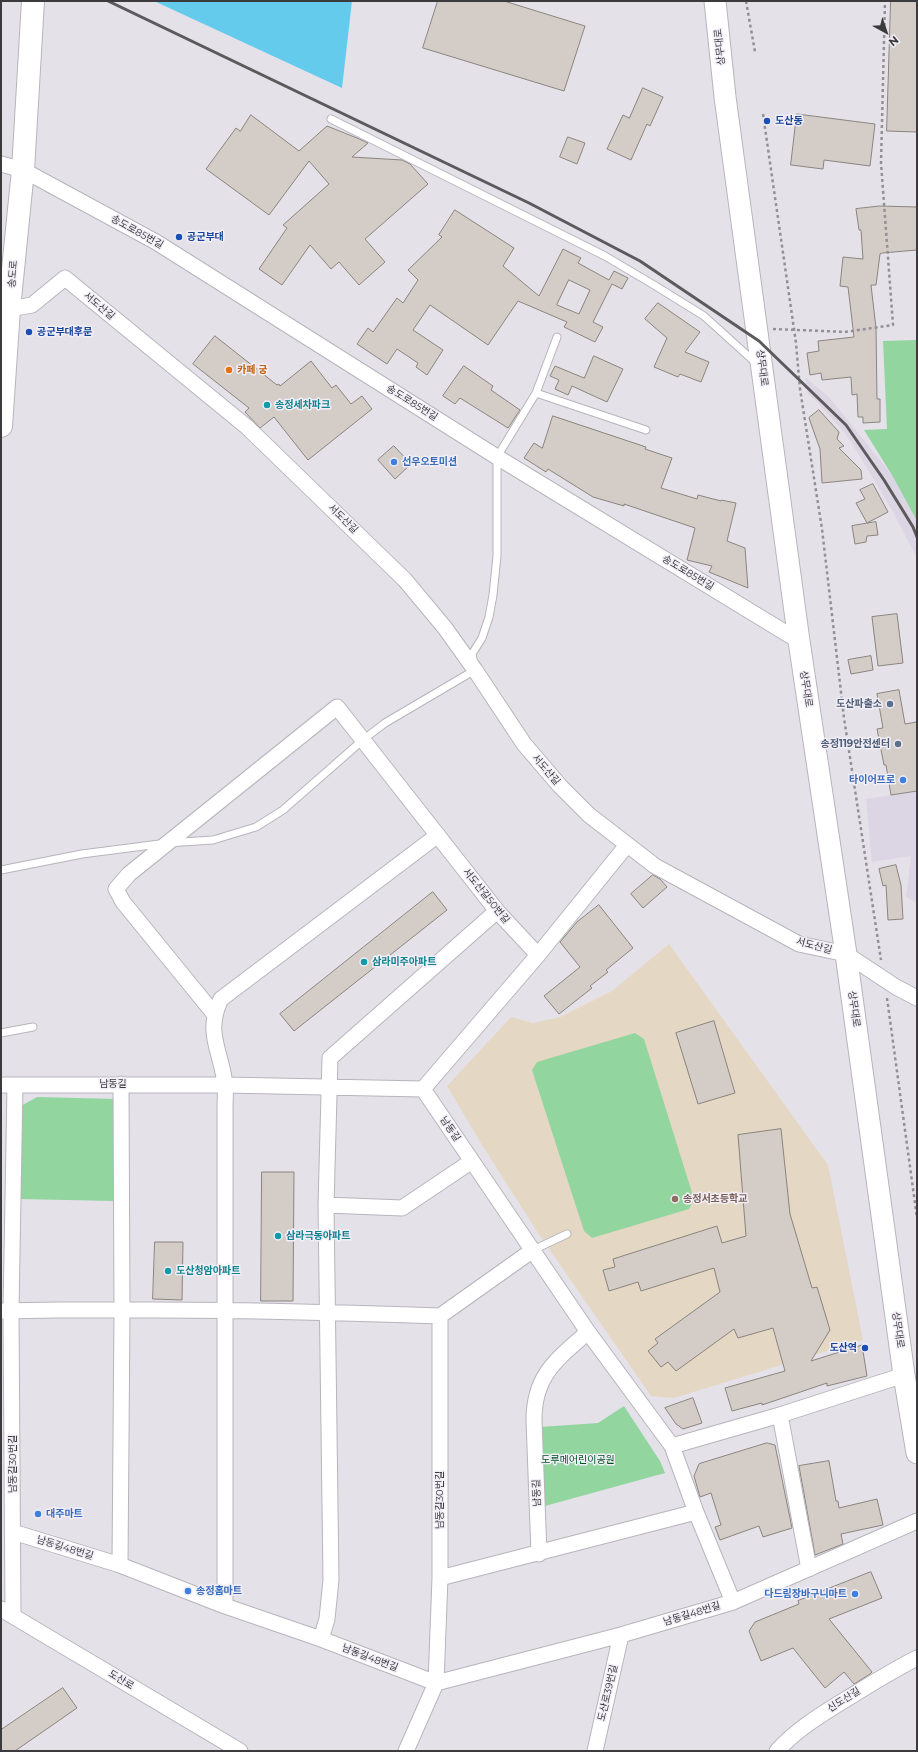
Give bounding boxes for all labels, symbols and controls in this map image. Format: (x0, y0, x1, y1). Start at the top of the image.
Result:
north arrow (866, 12, 906, 52)
street label: 상무대로 (712, 28, 728, 66)
text: N (886, 33, 902, 49)
place label: 도산동 (775, 115, 803, 127)
marker: 도산동 (762, 116, 772, 126)
street label: 송도로85번길 (109, 213, 165, 251)
place label: 공군부대 (187, 231, 224, 243)
marker: 공군부대 (174, 232, 184, 242)
street label: 송도로 (6, 260, 20, 288)
street label: 서도산길 (81, 290, 117, 322)
place label: 공군부대후문 (37, 326, 92, 338)
marker: 공군부대후문 (24, 327, 34, 337)
street label: 상무대로 (754, 349, 770, 387)
place label: 카페 궁 (237, 364, 267, 376)
marker: 카페 궁 (224, 365, 234, 375)
street label: 송도로85번길 (384, 383, 440, 423)
place label: 송정세차파크 (275, 399, 330, 411)
marker: 송정세차파크 (262, 400, 272, 410)
place label: 선우오토미션 (402, 456, 457, 468)
marker: 선우오토미션 (389, 457, 399, 467)
street label: 서도산길 (326, 502, 360, 536)
street label: 송도로85번길 (660, 553, 716, 593)
street label: 상무대로 (797, 670, 815, 708)
place label: 도산파출소 (836, 698, 882, 710)
marker: 도산파출소 (885, 699, 895, 709)
place label: 송정119안전센터 (821, 738, 890, 750)
marker: 송정119안전센터 (893, 739, 903, 749)
street label: 서도산길 (529, 752, 563, 788)
place label: 타이어프로 (849, 774, 895, 786)
marker: 타이어프로 (898, 775, 908, 785)
street label: 서도산길50번길 (460, 866, 512, 926)
street label: 서도산길 (795, 935, 833, 957)
place label: 삼라미주아파트 (372, 956, 436, 968)
marker: 삼라미주아파트 (359, 957, 369, 967)
street label: 상무대로 (845, 990, 863, 1028)
street label: 남동길 (99, 1078, 127, 1090)
street label: 남동길 (437, 1114, 463, 1144)
place label: 송정서초등학교 (683, 1193, 747, 1205)
marker: 송정서초등학교 (670, 1194, 680, 1204)
place label: 삼라극동아파트 (286, 1230, 350, 1242)
marker: 삼라극동아파트 (273, 1231, 283, 1241)
place label: 도산청암아파트 (176, 1265, 240, 1277)
marker: 도산청암아파트 (163, 1266, 173, 1276)
street label: 상무대로 (889, 1311, 907, 1349)
place label: 도산역 (829, 1342, 857, 1354)
marker: 도산역 (860, 1343, 870, 1353)
street label: 남동길30번길 (7, 1435, 19, 1493)
park label: 도루메어린이공원 (541, 1454, 615, 1466)
street label: 남동길30번길 (434, 1471, 446, 1529)
street label: 남동길 (531, 1479, 543, 1507)
place label: 대주마트 (46, 1508, 83, 1520)
marker: 대주마트 (33, 1509, 43, 1519)
street label: 남동길48번길 (35, 1534, 95, 1562)
place label: 송정홈마트 (196, 1585, 242, 1597)
marker: 송정홈마트 (183, 1586, 193, 1596)
place label: 다드림장바구니마트 (764, 1588, 847, 1600)
marker: 다드림장바구니마트 (850, 1589, 860, 1599)
street label: 남동길48번길 (662, 1600, 722, 1628)
street label: 남동길48번길 (340, 1642, 400, 1674)
street label: 도산로39번길 (596, 1664, 620, 1722)
street label: 도산로 (106, 1668, 136, 1692)
street label: 신도산길 (825, 1685, 863, 1715)

